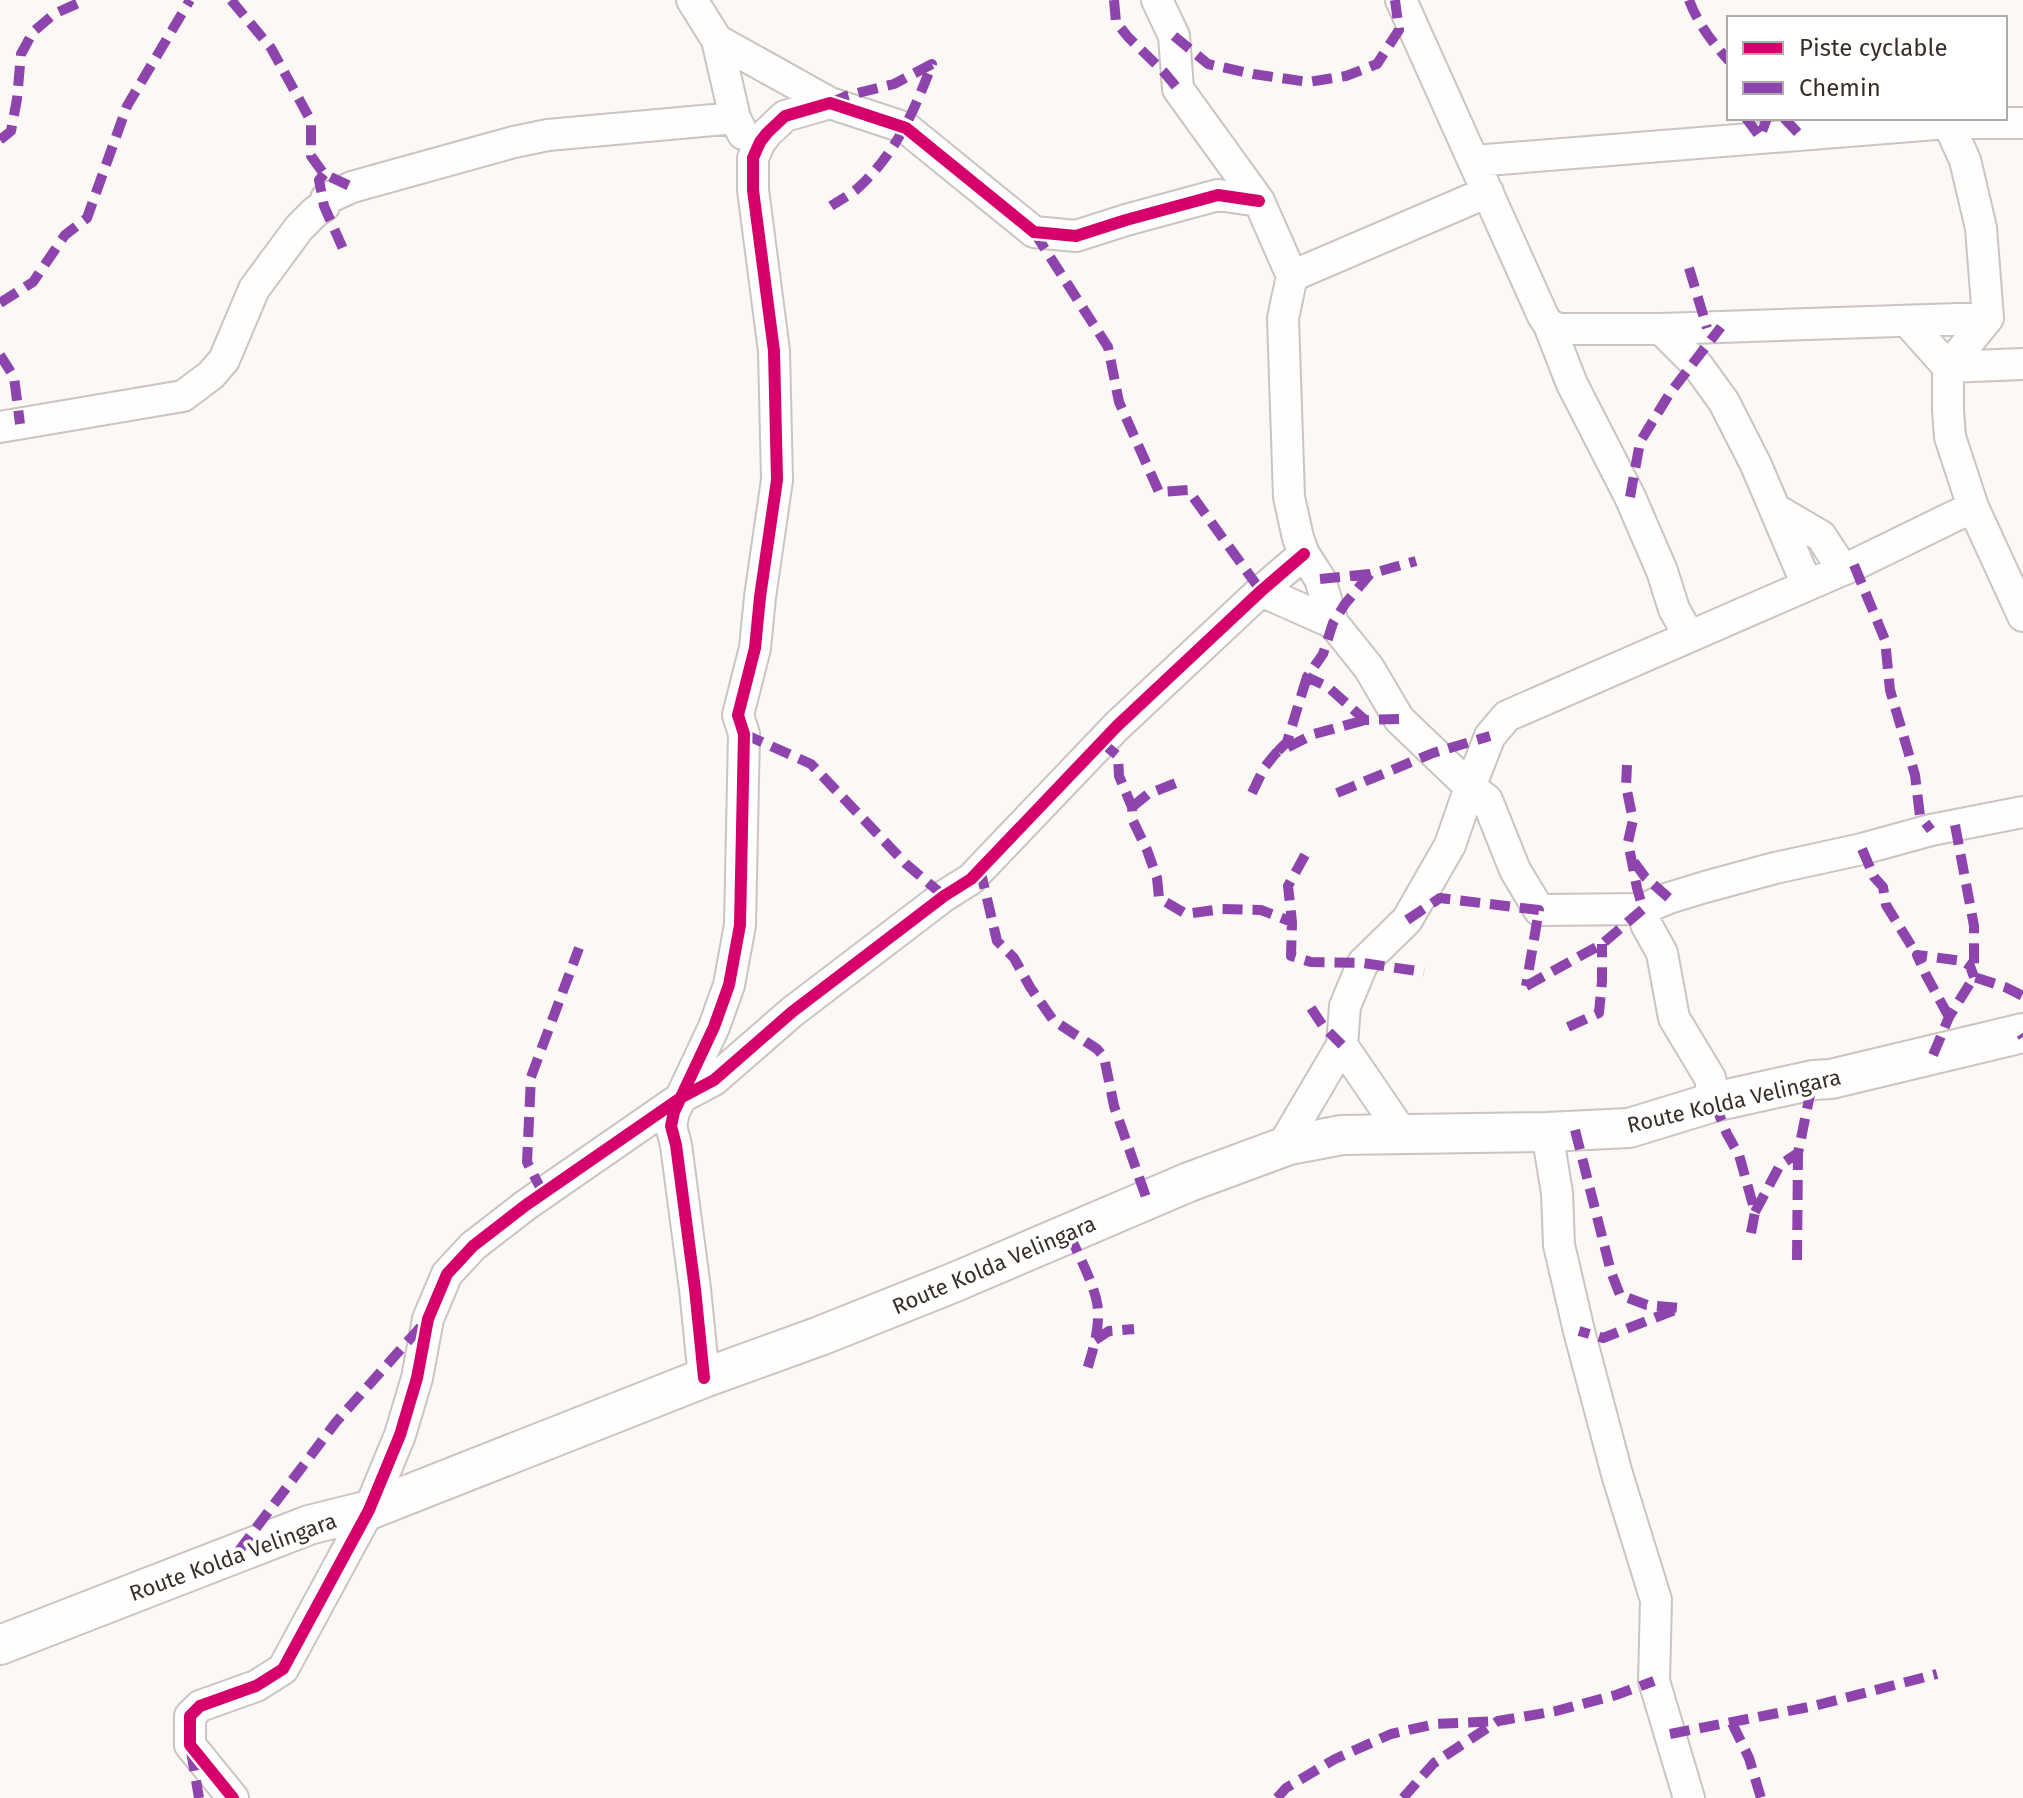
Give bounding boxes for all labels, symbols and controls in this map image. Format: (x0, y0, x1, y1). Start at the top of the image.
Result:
legend (1727, 16, 2007, 120)
text: Piste cyclable (1799, 34, 1948, 62)
text: Chemin (1799, 74, 1881, 102)
street label: Route Kolda Velingara (1624, 1063, 1844, 1139)
street label: Route Kolda Velingara (888, 1210, 1100, 1320)
street label: Route Kolda Velingara (126, 1507, 340, 1607)

